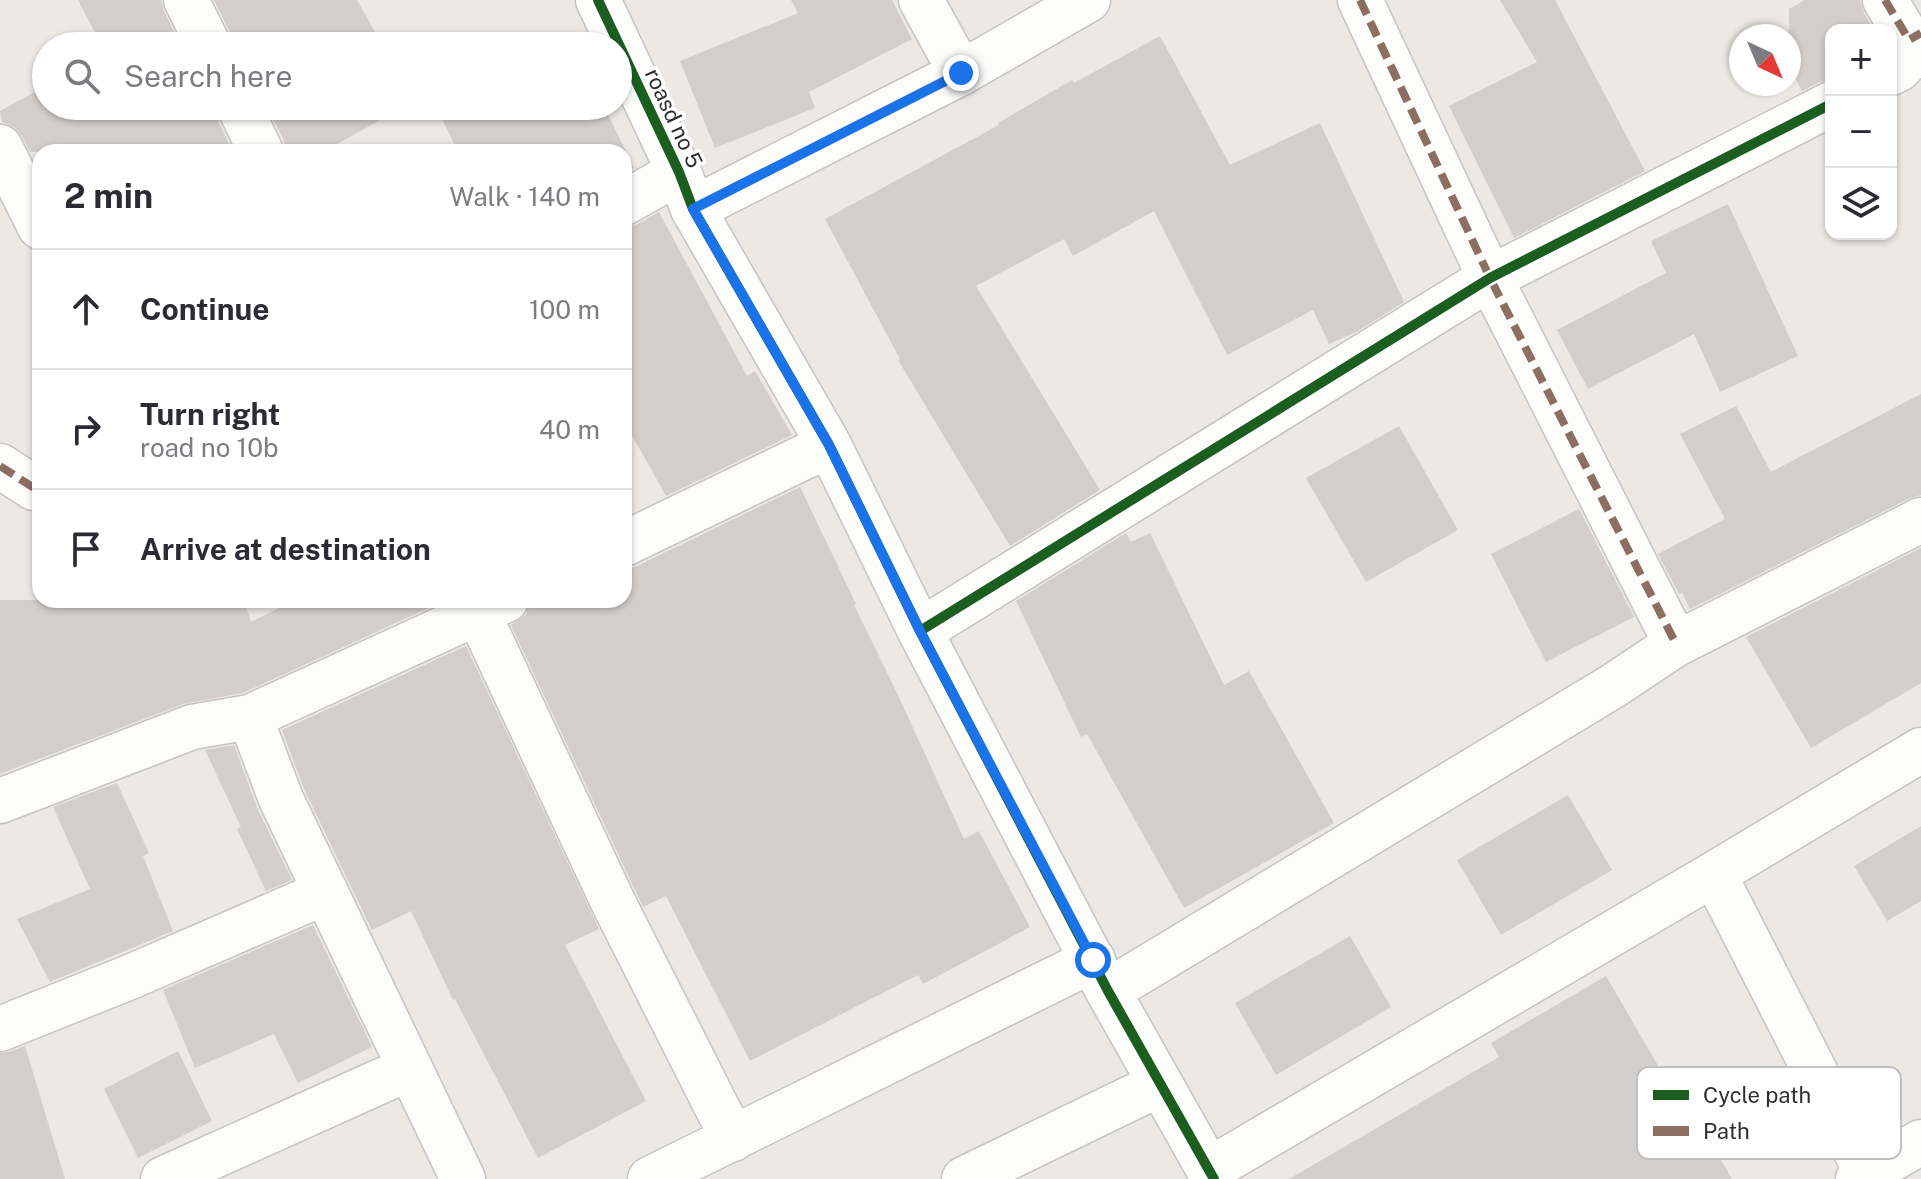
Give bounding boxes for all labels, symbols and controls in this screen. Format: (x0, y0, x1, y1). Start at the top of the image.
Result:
north arrow (1729, 24, 1801, 96)
map controls (1825, 24, 1897, 240)
button: + (1825, 24, 1897, 96)
search box (32, 32, 632, 120)
icon: search (60, 54, 104, 98)
route end (943, 55, 979, 91)
text: Search here (124, 58, 292, 94)
street label: roasd no 5 (640, 64, 708, 172)
button: − (1825, 96, 1897, 168)
button: layers (1825, 168, 1897, 240)
text: 2 min (64, 176, 153, 216)
text: Walk · 140 m (450, 181, 600, 212)
icon: ahead (64, 287, 108, 331)
text: Continue (140, 291, 270, 327)
text: 100 m (529, 294, 600, 325)
text: Turn right (140, 396, 280, 432)
icon: right (64, 407, 108, 451)
text: 40 m (539, 414, 600, 445)
text: road no 10b (140, 432, 279, 463)
icon: arrive (64, 527, 108, 571)
text: Arrive at destination (140, 531, 431, 567)
route start (1075, 942, 1111, 978)
legend (1637, 1067, 1901, 1159)
text: Cycle path (1703, 1082, 1811, 1108)
text: Path (1703, 1118, 1750, 1144)

